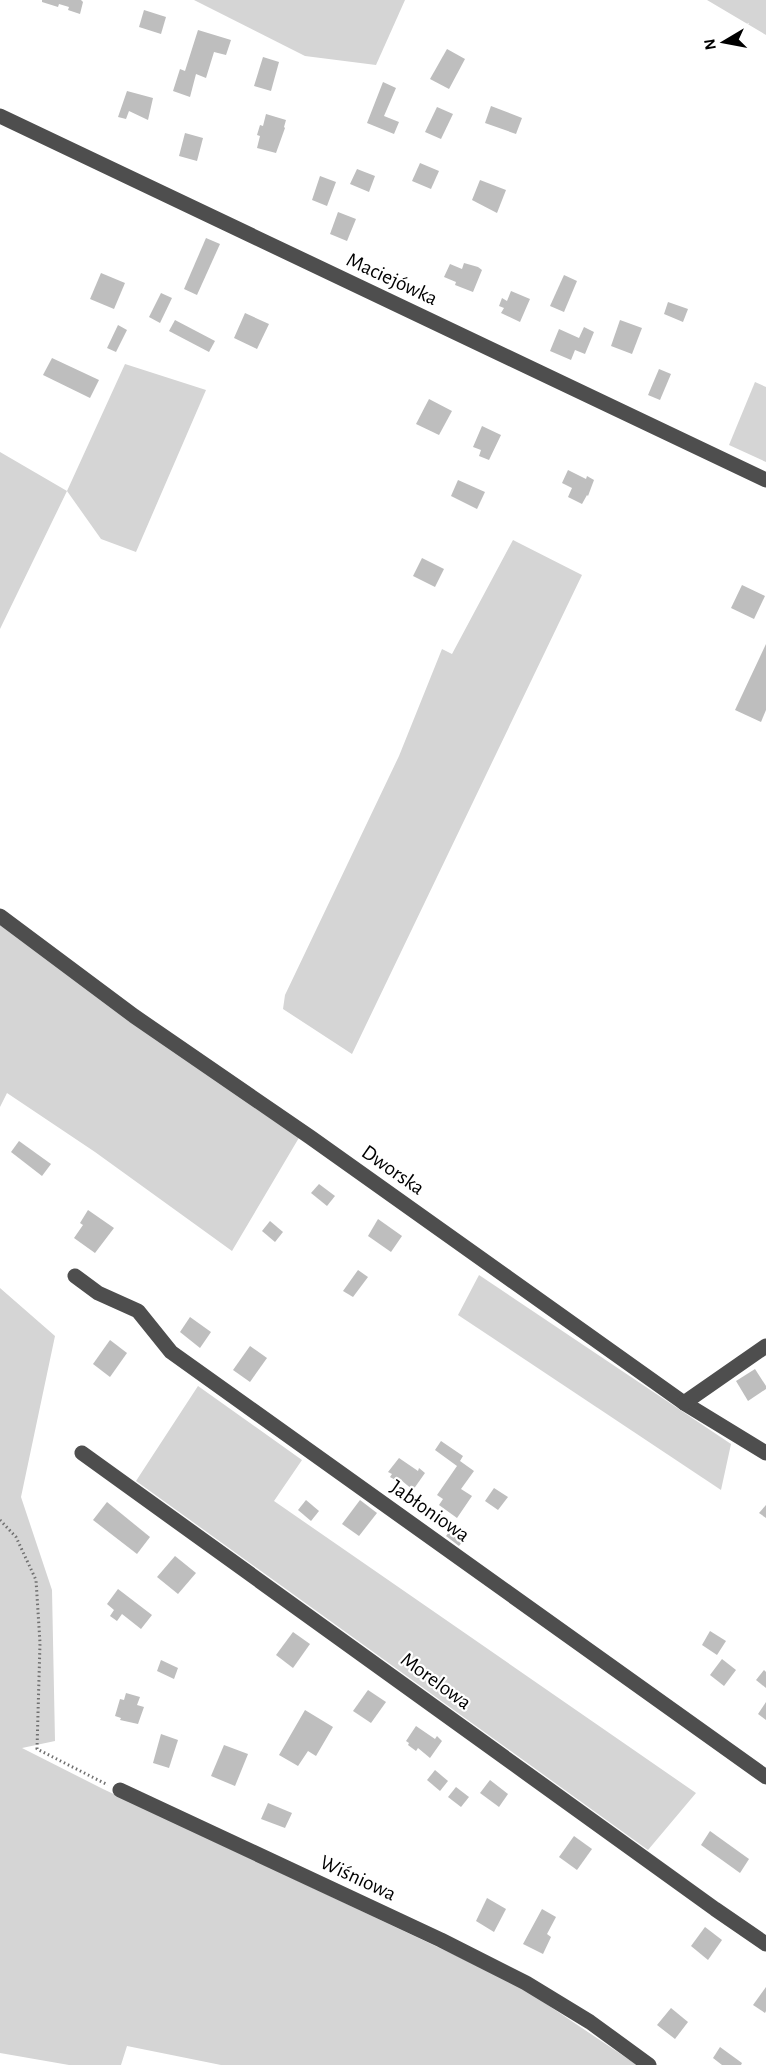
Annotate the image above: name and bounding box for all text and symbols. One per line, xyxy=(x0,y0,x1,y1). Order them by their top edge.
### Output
north arrow xyxy=(694,12,754,72)
text: N xyxy=(701,38,719,51)
street label: Maciejówka xyxy=(343,249,441,309)
street label: Dworska xyxy=(358,1141,428,1199)
street label: Jabłoniowa xyxy=(386,1476,474,1546)
street label: Morelowa xyxy=(397,1649,475,1714)
street label: Wiśniowa xyxy=(317,1851,399,1905)

